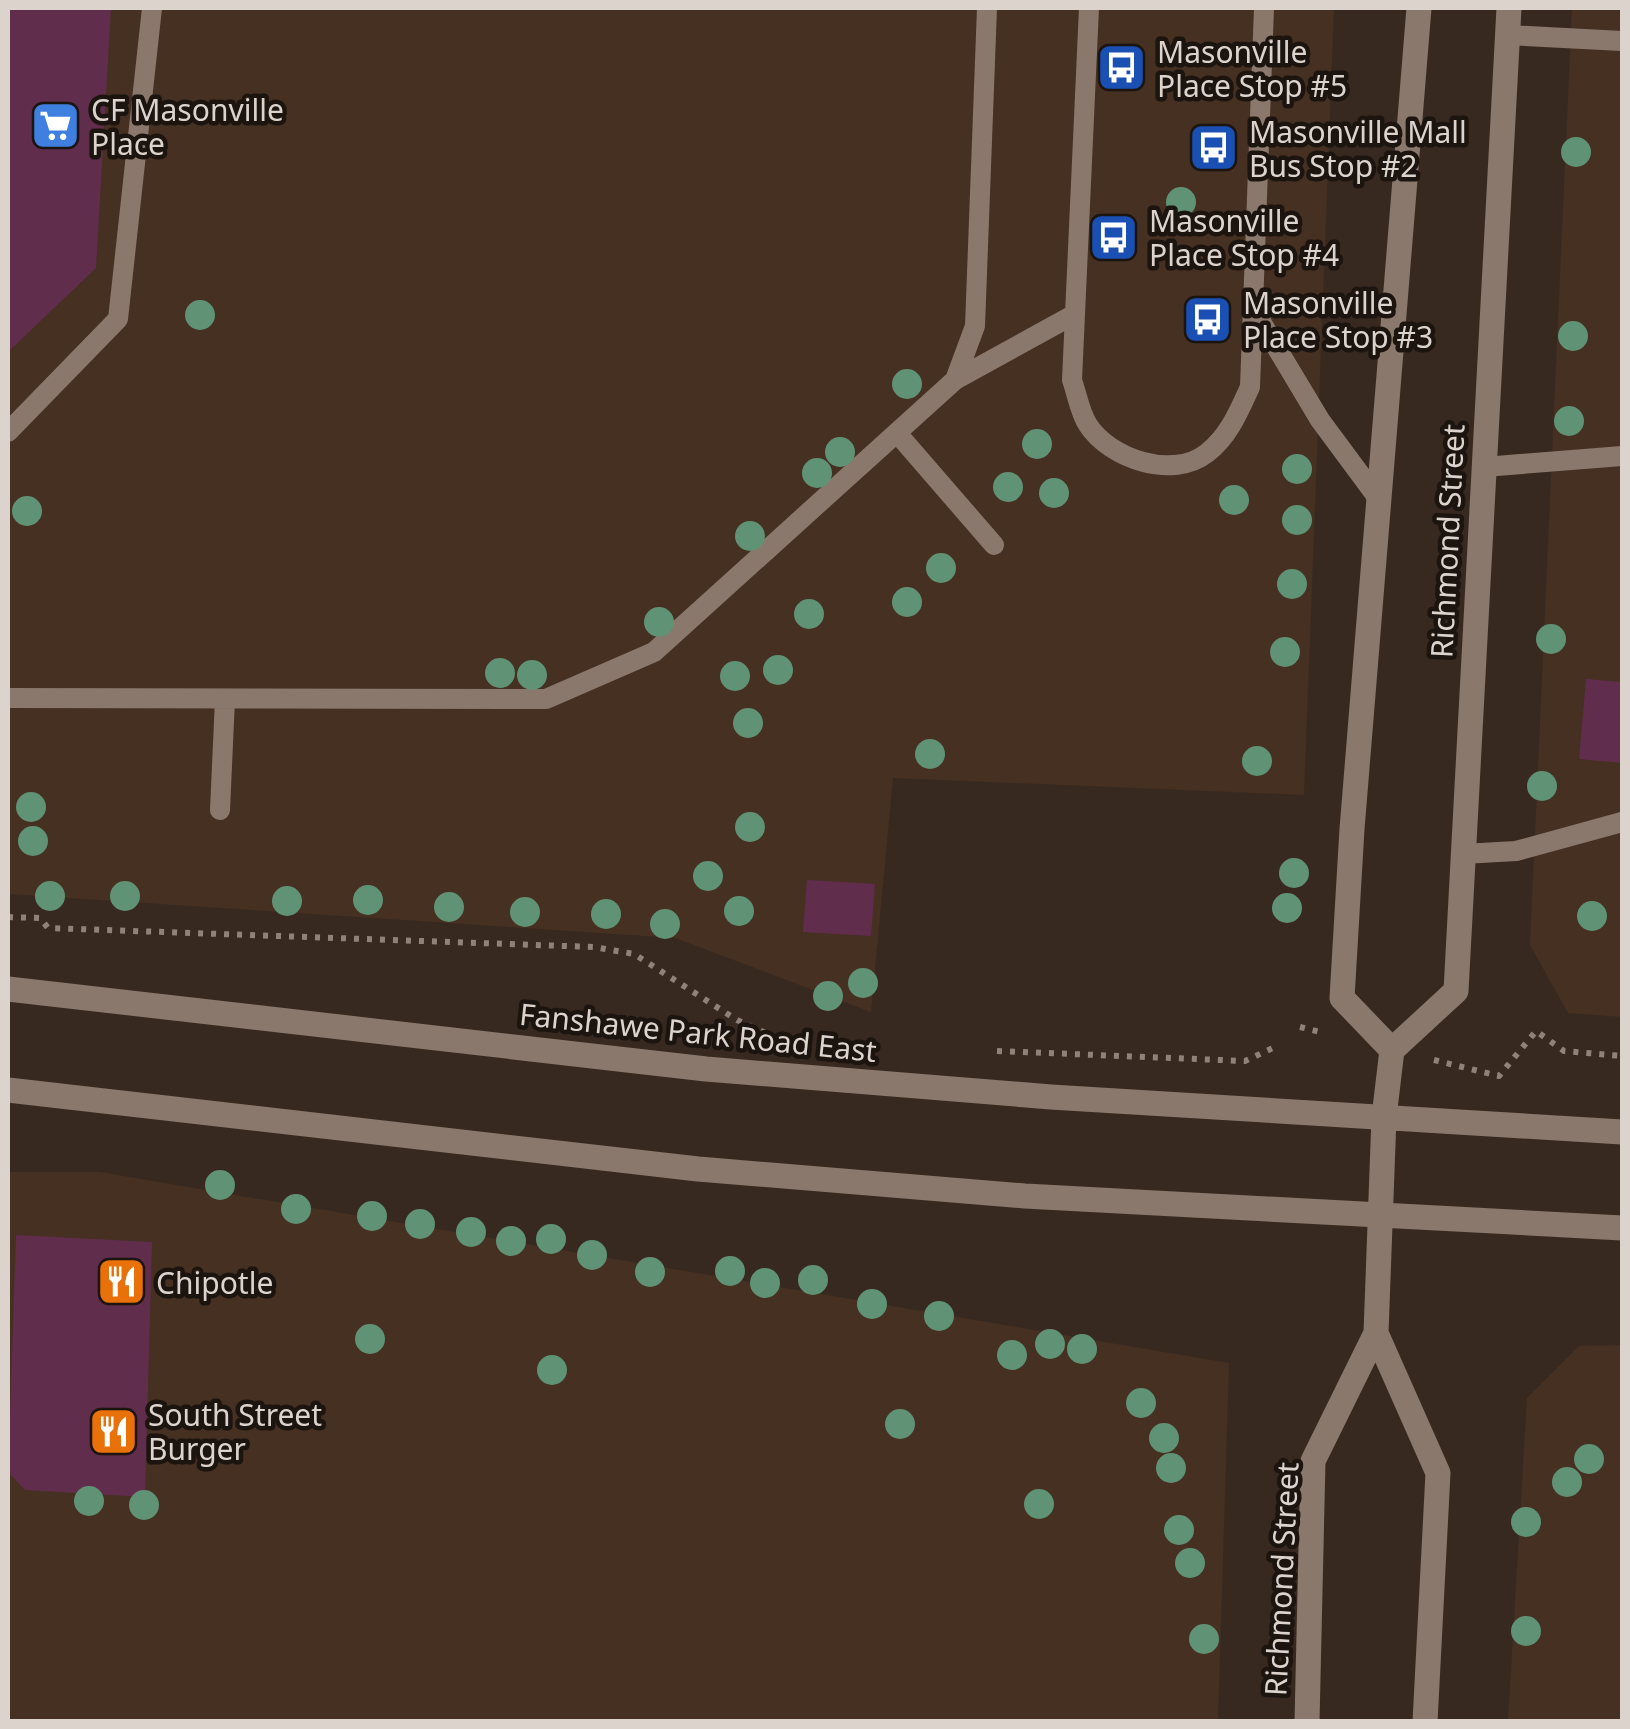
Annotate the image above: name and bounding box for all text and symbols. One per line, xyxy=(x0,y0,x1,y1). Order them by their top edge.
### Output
place label: Masonville Place Stop #5 xyxy=(1157,31,1347,106)
bus stop icon: Masonville Place Stop #5 xyxy=(1096,42,1148,94)
place label: CF Masonville Place xyxy=(91,89,284,164)
supermarket icon: CF Masonville Place xyxy=(30,100,82,152)
place label: Masonville Mall Bus Stop #2 xyxy=(1249,111,1467,186)
bus stop icon: Masonville Mall Bus Stop #2 xyxy=(1188,122,1240,174)
place label: Masonville Place Stop #4 xyxy=(1149,200,1339,275)
bus stop icon: Masonville Place Stop #4 xyxy=(1088,211,1140,263)
place label: Masonville Place Stop #3 xyxy=(1243,282,1433,357)
bus stop icon: Masonville Place Stop #3 xyxy=(1182,293,1234,345)
street label: Richmond Street xyxy=(1420,423,1474,659)
street label: Fanshawe Park Road East xyxy=(517,993,879,1071)
restaurant icon: Chipotle xyxy=(95,1256,147,1308)
place label: Chipotle xyxy=(156,1262,273,1303)
place label: South Street Burger xyxy=(148,1394,322,1469)
restaurant icon: South Street Burger xyxy=(87,1405,139,1457)
street label: Richmond Street xyxy=(1254,1461,1308,1697)

